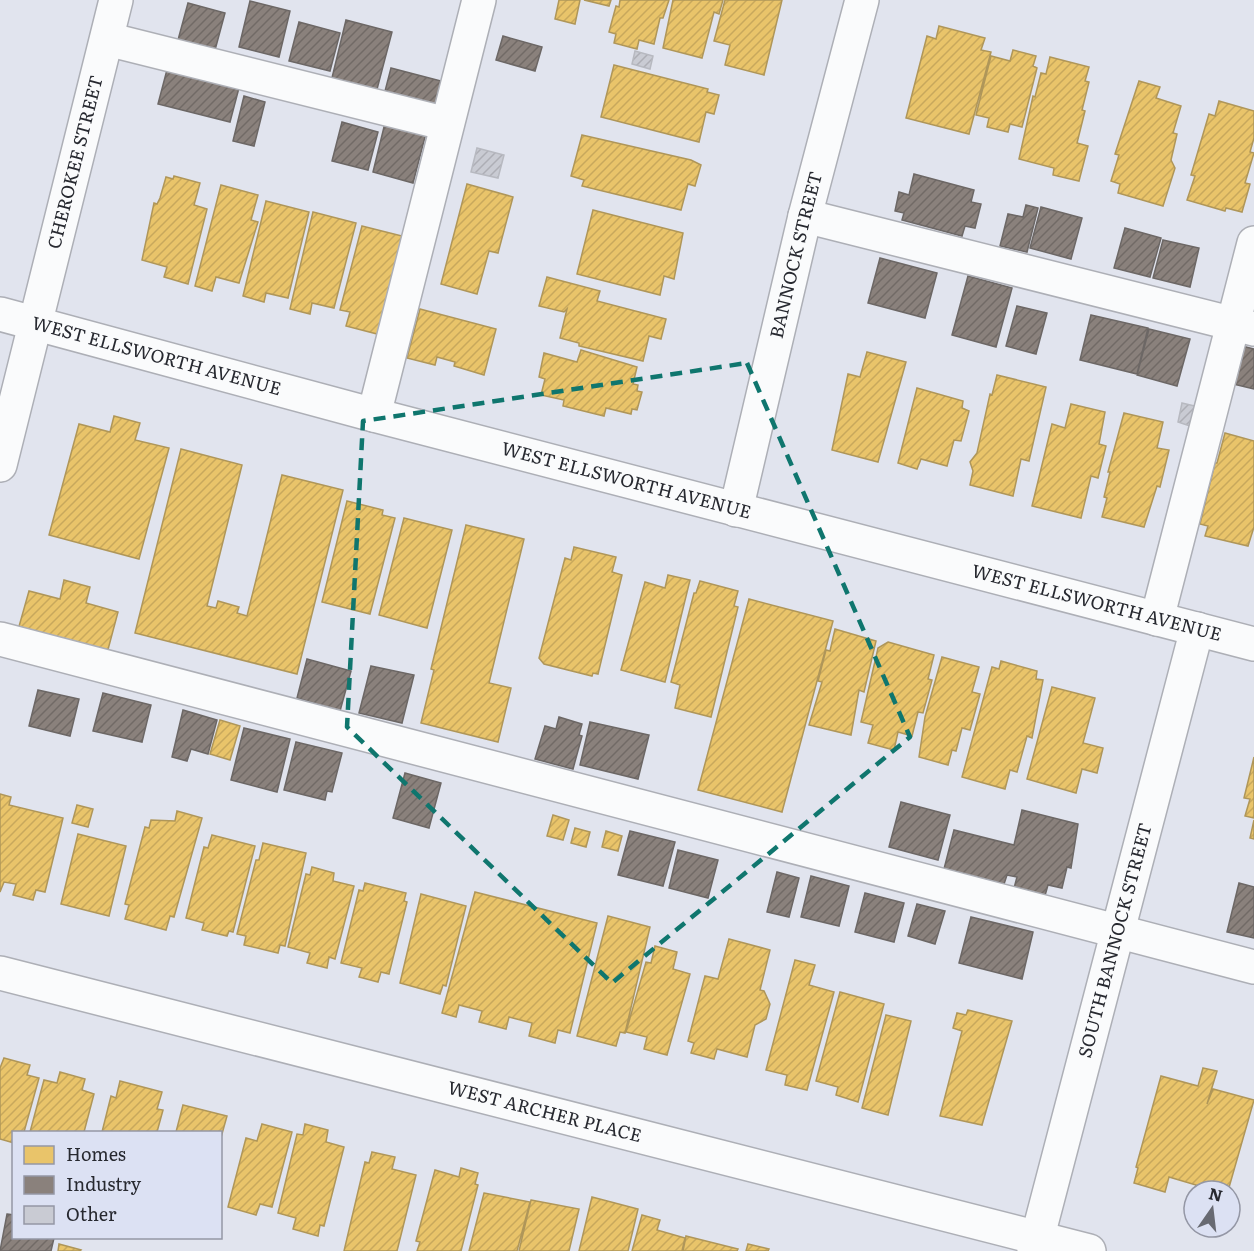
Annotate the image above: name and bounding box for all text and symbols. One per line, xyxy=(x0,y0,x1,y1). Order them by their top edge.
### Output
street label: CHEROKEE STREET xyxy=(39,72,109,251)
street label: BANNOCK STREET xyxy=(762,168,828,341)
street label: WEST ELLSWORTH AVENUE xyxy=(29,308,284,401)
street label: WEST ELLSWORTH AVENUE xyxy=(499,434,754,525)
street label: WEST ELLSWORTH AVENUE xyxy=(969,556,1225,647)
street label: SOUTH BANNOCK STREET xyxy=(1070,820,1158,1060)
street label: WEST ARCHER PLACE xyxy=(445,1073,645,1148)
legend xyxy=(12,1131,222,1239)
text: Homes xyxy=(66,1140,126,1167)
text: Industry xyxy=(66,1170,142,1197)
north arrow xyxy=(1182,1179,1242,1239)
text: N xyxy=(1206,1180,1225,1207)
text: Other xyxy=(66,1200,117,1227)

